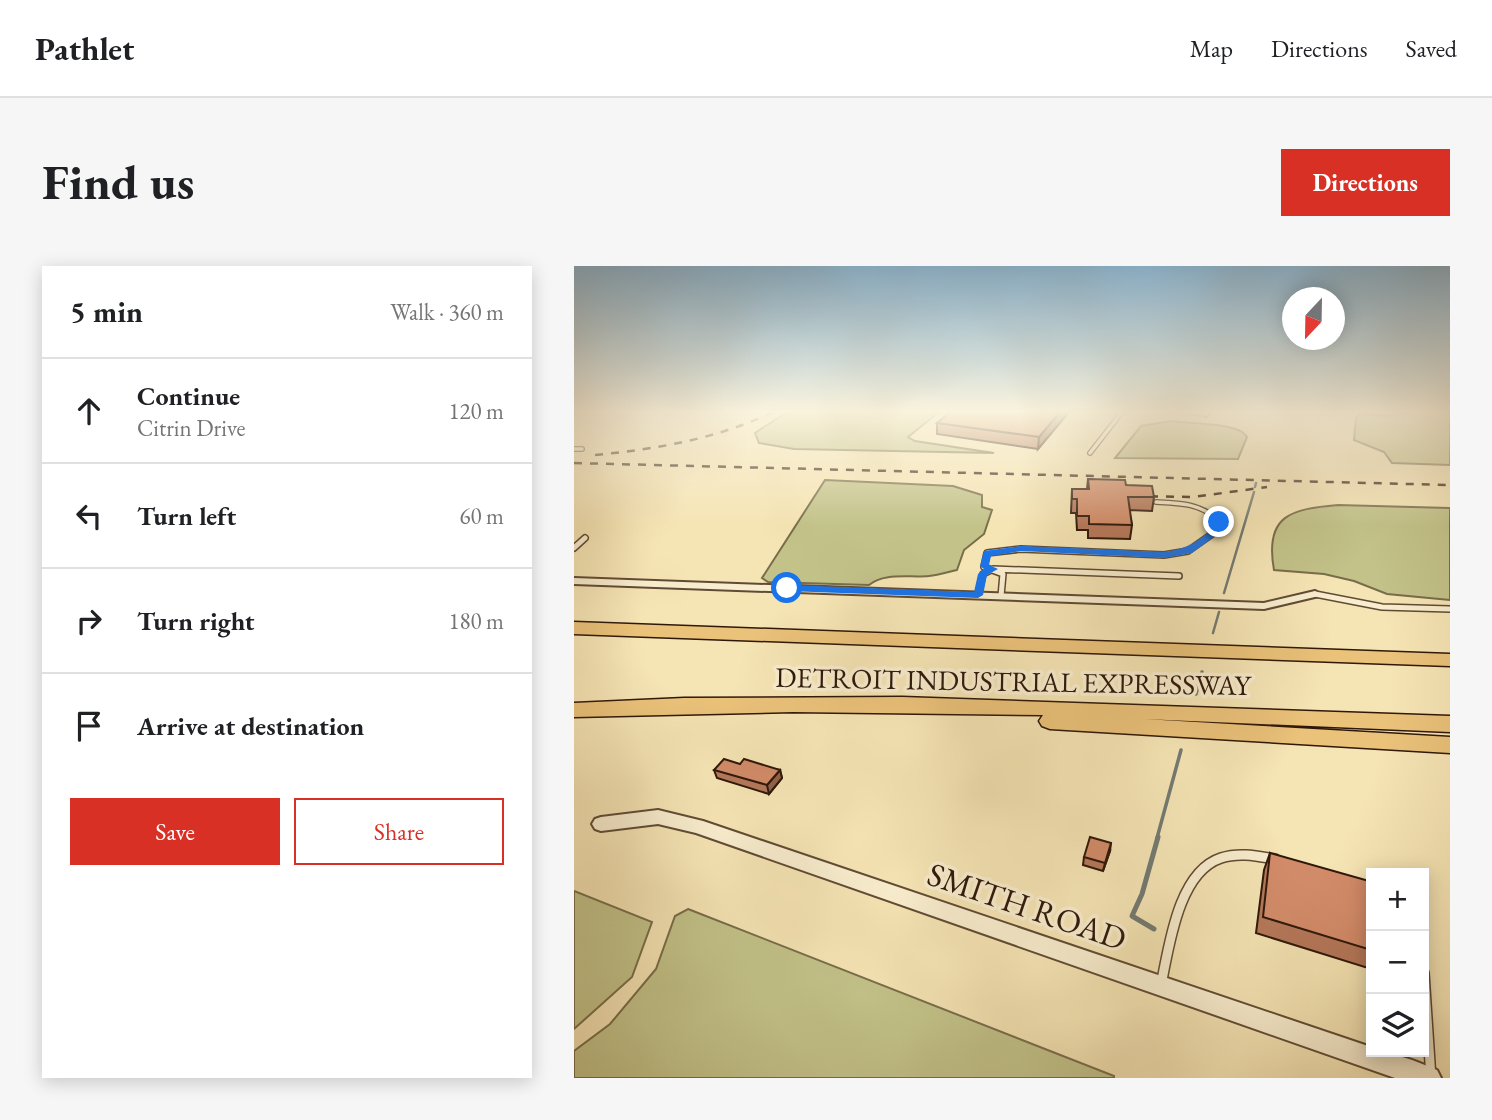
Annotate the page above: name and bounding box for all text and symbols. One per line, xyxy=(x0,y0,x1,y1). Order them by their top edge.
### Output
text: Pathlet xyxy=(35,27,134,70)
text: Map xyxy=(1190,33,1233,64)
text: Directions xyxy=(1271,33,1368,64)
text: Saved xyxy=(1406,33,1457,64)
button: Directions xyxy=(1281,149,1450,216)
text: Find us xyxy=(42,150,194,214)
north arrow xyxy=(1282,287,1345,350)
text: 5 min xyxy=(70,292,143,331)
text: Walk · 360 m xyxy=(390,297,504,327)
text: Continue xyxy=(137,379,240,413)
icon: ahead xyxy=(70,392,108,430)
text: 120 m xyxy=(448,396,504,426)
text: Citrin Drive xyxy=(137,413,245,443)
icon: left xyxy=(70,497,108,535)
text: Turn left xyxy=(137,499,236,533)
text: 60 m xyxy=(459,501,504,531)
route end xyxy=(1203,506,1234,537)
route start xyxy=(771,572,802,603)
icon: right xyxy=(70,602,108,640)
text: Turn right xyxy=(137,604,255,638)
text: 180 m xyxy=(448,606,504,636)
street label: DETROIT INDUSTRIAL EXPRESSWAY xyxy=(775,659,1253,703)
icon: arrive xyxy=(70,707,108,745)
text: Arrive at destination xyxy=(137,709,364,743)
button: Save xyxy=(70,798,280,865)
button: Share xyxy=(294,798,504,865)
street label: SMITH ROAD xyxy=(922,852,1132,960)
map controls xyxy=(1366,868,1429,1057)
button: + xyxy=(1366,868,1429,931)
button: − xyxy=(1366,931,1429,994)
button: layers xyxy=(1366,994,1429,1057)

